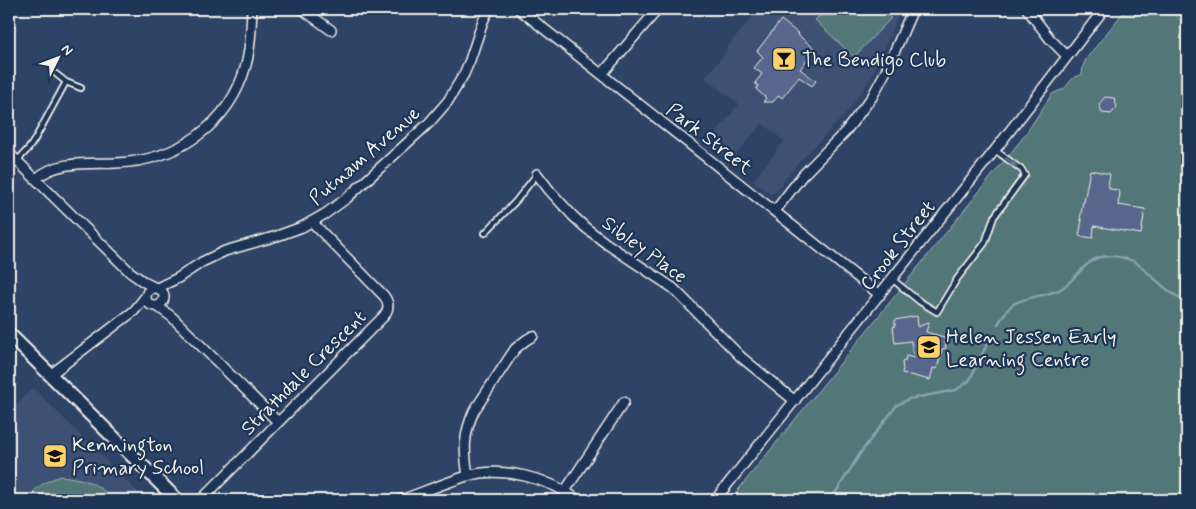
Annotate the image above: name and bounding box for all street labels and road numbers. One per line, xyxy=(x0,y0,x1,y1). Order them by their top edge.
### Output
street label: Park Street xyxy=(660,97,758,181)
street label: Putnam Avenue xyxy=(304,100,426,212)
street label: Crook Street xyxy=(854,195,942,297)
street label: Sibley Place xyxy=(596,210,692,290)
street label: Strathdale Crescent xyxy=(235,304,373,442)

